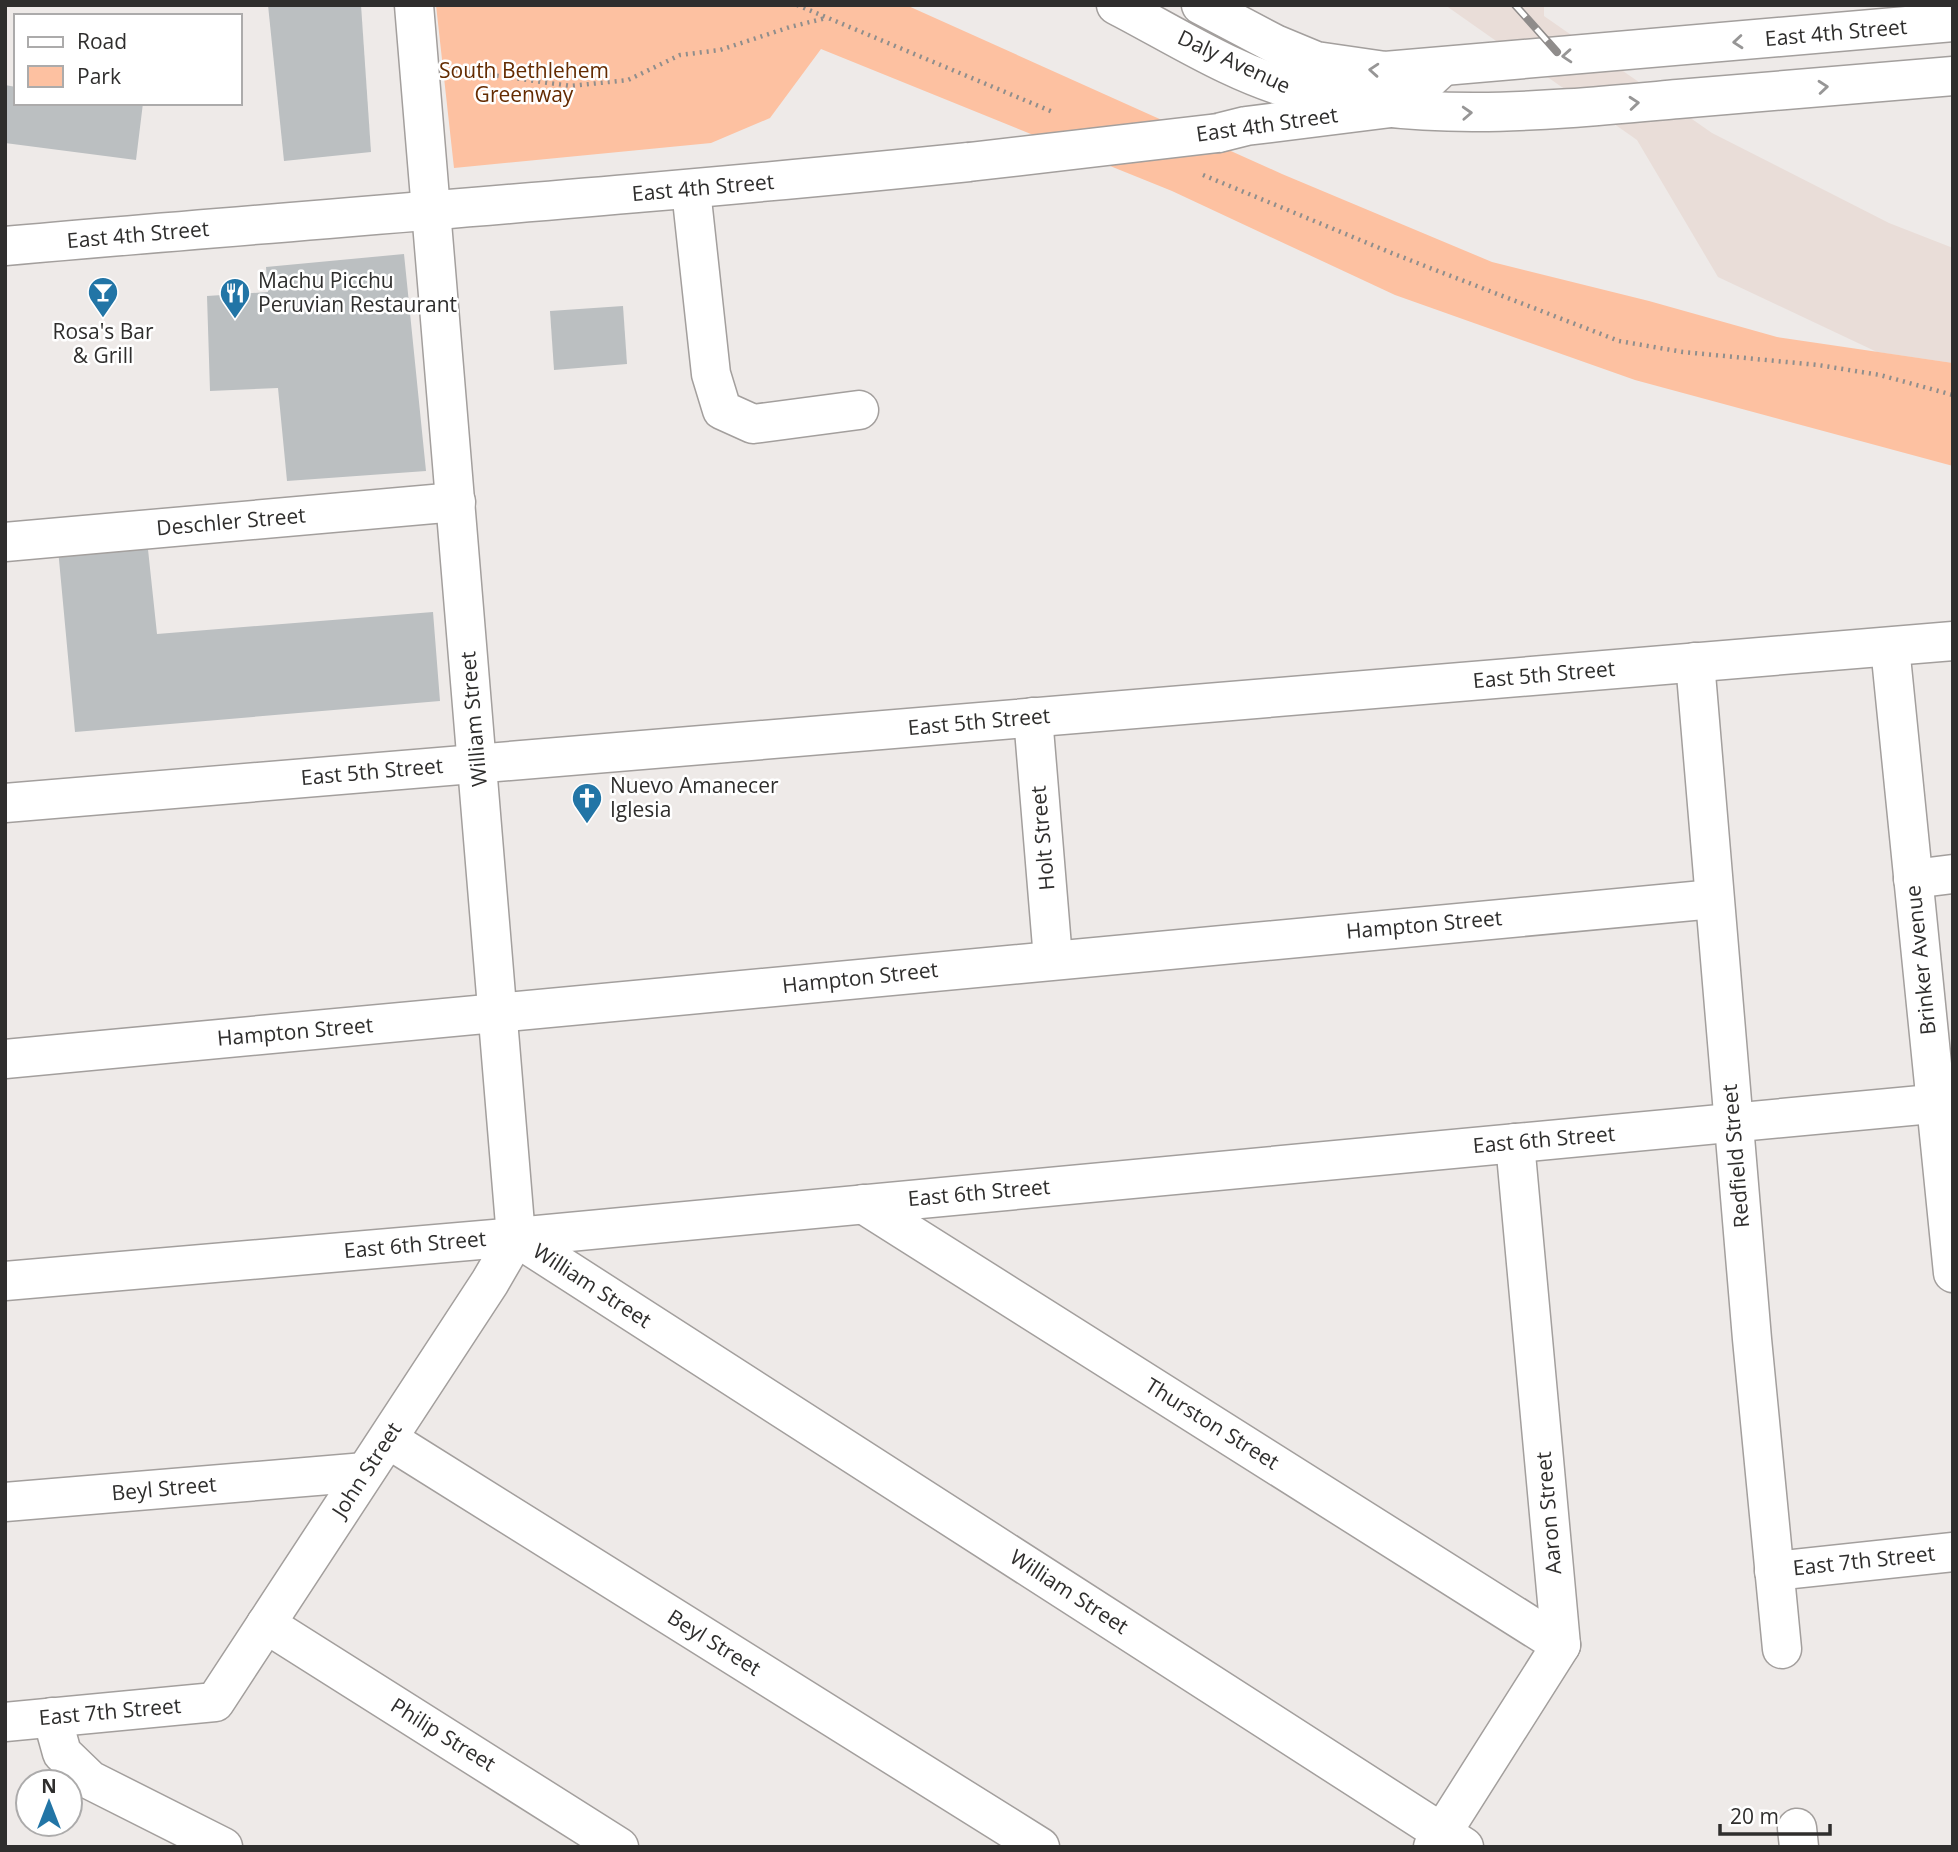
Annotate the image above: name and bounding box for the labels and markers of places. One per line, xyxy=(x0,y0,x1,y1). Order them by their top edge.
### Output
place label: Machu Picchu Peruvian Restaurant xyxy=(258,266,457,318)
bar icon: Rosa's Bar & Grill xyxy=(86,275,120,319)
restaurant icon: Machu Picchu Peruvian Restaurant xyxy=(218,276,252,320)
place label: Rosa's Bar & Grill xyxy=(52,317,154,369)
place label: Nuevo Amanecer Iglesia xyxy=(610,771,779,823)
church icon: Nuevo Amanecer Iglesia xyxy=(570,781,604,825)

